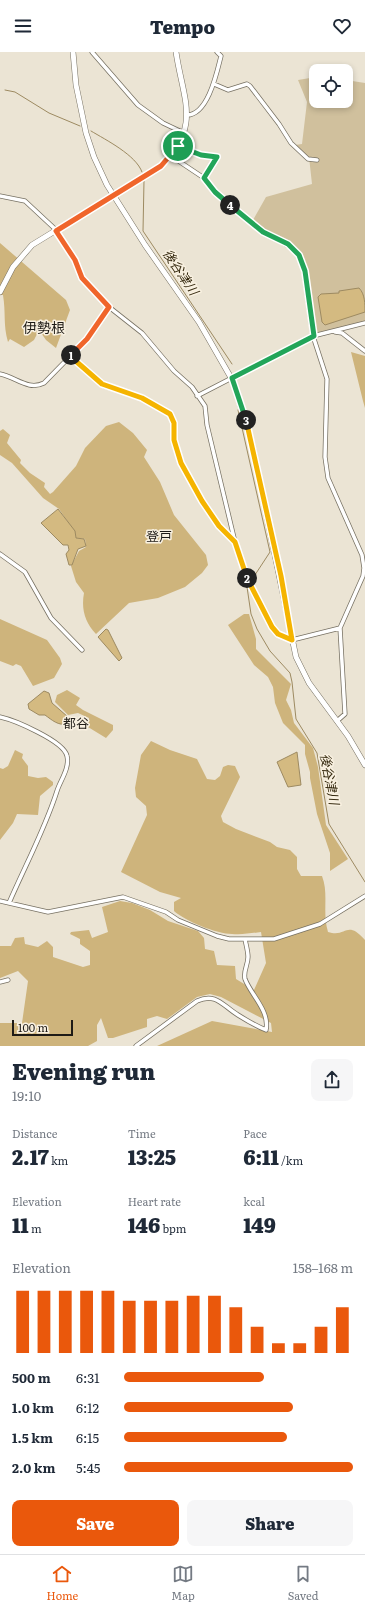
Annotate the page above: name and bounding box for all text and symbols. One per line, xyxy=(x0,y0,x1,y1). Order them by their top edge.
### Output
text: Tempo xyxy=(150,13,215,40)
icon: menu xyxy=(12,15,34,37)
icon: heart xyxy=(331,15,353,37)
map controls xyxy=(309,64,353,108)
button: locate xyxy=(309,64,353,108)
pin xyxy=(161,129,195,163)
icon: arrive xyxy=(167,135,189,157)
pin: 4 xyxy=(220,195,240,215)
text: 4 xyxy=(227,197,233,213)
water label: 後谷津川 xyxy=(159,245,205,300)
district label: 伊勢根 xyxy=(23,317,65,337)
pin: 1 xyxy=(61,345,81,365)
text: 1 xyxy=(69,347,73,363)
pin: 3 xyxy=(236,410,256,430)
text: 3 xyxy=(243,412,249,428)
district label: 登戸 xyxy=(146,526,172,545)
pin: 2 xyxy=(237,568,257,588)
text: 2 xyxy=(244,570,250,586)
district label: 都谷 xyxy=(63,713,89,732)
water label: 後谷津川 xyxy=(316,752,345,808)
scale bar xyxy=(12,1018,73,1037)
text: 100 m xyxy=(18,1019,48,1035)
text: Evening run xyxy=(12,1054,155,1087)
button: share xyxy=(311,1059,353,1101)
text: 19:10 xyxy=(12,1086,41,1105)
text: Distance xyxy=(12,1125,57,1141)
text: Time xyxy=(128,1125,156,1141)
text: Pace xyxy=(243,1125,267,1141)
text: 2.17 xyxy=(12,1141,49,1171)
text: 13:25 xyxy=(128,1141,176,1171)
text: 6:11 xyxy=(243,1141,279,1171)
text: km xyxy=(49,1152,68,1168)
text: /km xyxy=(279,1152,303,1168)
text: Elevation xyxy=(12,1193,62,1209)
text: Heart rate xyxy=(128,1193,181,1209)
text: kcal xyxy=(243,1193,265,1209)
text: 11 xyxy=(12,1209,29,1239)
text: 146 xyxy=(128,1209,160,1239)
text: 149 xyxy=(243,1209,276,1239)
text: m xyxy=(29,1220,42,1236)
text: bpm xyxy=(160,1220,186,1236)
text: Elevation xyxy=(12,1258,71,1277)
text: 158–168 m xyxy=(293,1258,353,1277)
text: 500 m xyxy=(12,1368,51,1387)
text: 6:31 xyxy=(76,1368,100,1387)
text: 1.0 km xyxy=(12,1398,54,1417)
text: 6:12 xyxy=(76,1398,99,1417)
text: 1.5 km xyxy=(12,1428,53,1447)
text: 6:15 xyxy=(76,1428,99,1447)
text: 2.0 km xyxy=(12,1458,56,1477)
text: 5:45 xyxy=(76,1458,100,1477)
button: Save xyxy=(12,1500,179,1546)
button: Share xyxy=(187,1500,353,1546)
tab: Home xyxy=(47,1563,78,1603)
tab: Map xyxy=(171,1563,195,1603)
tab: Saved xyxy=(288,1563,318,1603)

